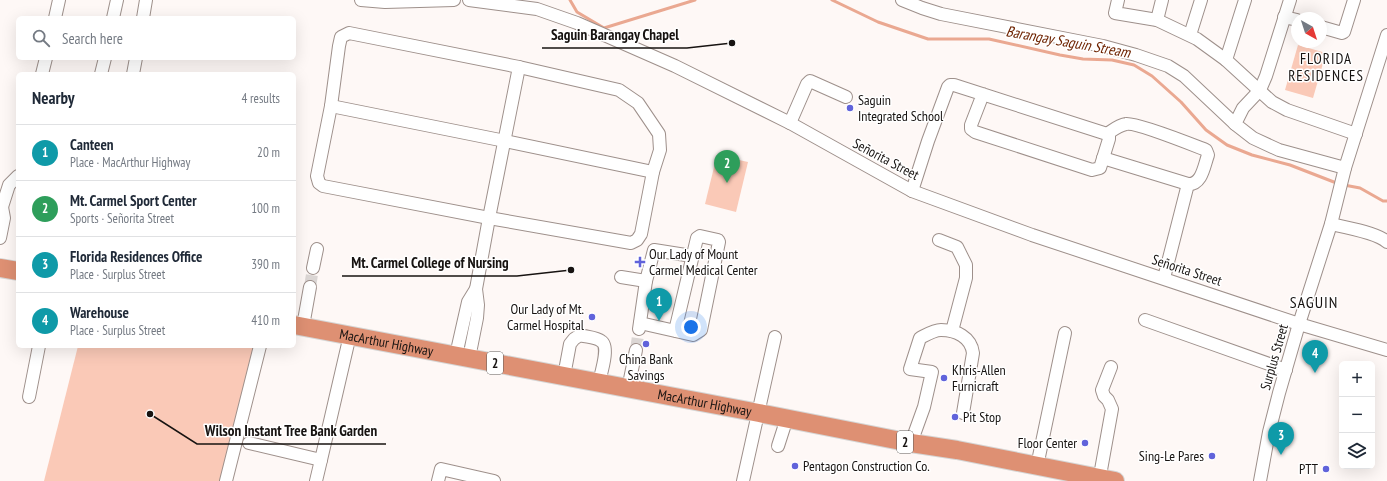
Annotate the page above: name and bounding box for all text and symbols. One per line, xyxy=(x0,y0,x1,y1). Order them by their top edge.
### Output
north arrow xyxy=(1291,12,1327,48)
search box xyxy=(16,16,296,60)
callout: Saguin Barangay Chapel xyxy=(542,21,687,48)
water label: Barangay Saguin Stream xyxy=(1005,21,1133,62)
text: Saguin Barangay Chapel xyxy=(551,25,679,44)
icon: search xyxy=(30,27,52,49)
text: Search here xyxy=(62,29,123,48)
district label: FLORIDA RESIDENCES xyxy=(1288,49,1364,85)
text: Nearby xyxy=(32,87,75,109)
text: 4 results xyxy=(241,90,280,107)
place label: Saguin Integrated School xyxy=(858,91,944,125)
marker: Saguin Integrated School xyxy=(845,103,855,113)
street label: Señorita Street xyxy=(850,134,922,184)
text: Canteen xyxy=(70,135,114,154)
text: 1 xyxy=(42,144,48,161)
text: 20 m xyxy=(257,144,280,161)
pin: 2 xyxy=(714,150,740,183)
text: Place · MacArthur Highway xyxy=(70,154,190,171)
text: Mt. Carmel Sport Center xyxy=(70,191,197,210)
text: 2 xyxy=(42,200,48,217)
text: 100 m xyxy=(251,200,280,217)
text: Sports · Señorita Street xyxy=(70,210,174,227)
place label: Our Lady of Mount Carmel Medical Center xyxy=(649,245,758,279)
text: Florida Residences Office xyxy=(70,247,202,266)
callout: Mt. Carmel College of Nursing xyxy=(342,249,517,276)
street label: Señorita Street xyxy=(1150,250,1224,290)
text: Mt. Carmel College of Nursing xyxy=(351,253,509,272)
text: 3 xyxy=(42,256,48,273)
text: 390 m xyxy=(251,256,280,273)
marker: Our Lady of Mount Carmel Medical Center xyxy=(634,256,646,268)
text: Place · Surplus Street xyxy=(70,266,165,283)
pin: 1 xyxy=(646,288,672,321)
district label: SAGUIN xyxy=(1290,292,1338,312)
place label: Our Lady of Mt. Carmel Hospital xyxy=(507,300,585,334)
text: Warehouse xyxy=(70,303,129,322)
text: 4 xyxy=(42,312,48,329)
text: 410 m xyxy=(251,312,280,329)
marker: Our Lady of Mt. Carmel Hospital xyxy=(587,312,597,322)
your location xyxy=(681,317,701,337)
text: Place · Surplus Street xyxy=(70,322,165,339)
street label: Surplus Street xyxy=(1256,322,1292,392)
street label: MacArthur Highway xyxy=(338,325,436,360)
marker: China Bank Savings xyxy=(641,339,651,349)
pin: 4 xyxy=(1302,340,1328,373)
place label: China Bank Savings xyxy=(619,350,674,384)
road number: 2 xyxy=(487,352,503,374)
place label: Khris-Allen Furnicraft xyxy=(952,361,1006,395)
map controls xyxy=(1339,361,1375,469)
button: + xyxy=(1339,361,1375,397)
marker: Khris-Allen Furnicraft xyxy=(939,373,949,383)
street label: MacArthur Highway xyxy=(656,385,754,421)
button: − xyxy=(1339,397,1375,433)
place label: Pit Stop xyxy=(963,408,1001,426)
marker: Pit Stop xyxy=(950,412,960,422)
callout: Wilson Instant Tree Bank Garden xyxy=(197,417,386,444)
text: Wilson Instant Tree Bank Garden xyxy=(204,421,377,440)
pin: 3 xyxy=(1268,422,1294,455)
road number: 2 xyxy=(897,431,913,453)
button: layers xyxy=(1339,433,1375,469)
place label: Floor Center xyxy=(1018,434,1077,452)
marker: Floor Center xyxy=(1080,438,1090,448)
place label: Sing-Le Pares xyxy=(1139,447,1204,465)
marker: Sing-Le Pares xyxy=(1207,451,1217,461)
place label: Pentagon Construction Co. xyxy=(803,457,930,475)
place label: PTT xyxy=(1299,460,1319,478)
marker: Pentagon Construction Co. xyxy=(790,461,800,471)
marker: PTT xyxy=(1321,464,1331,474)

